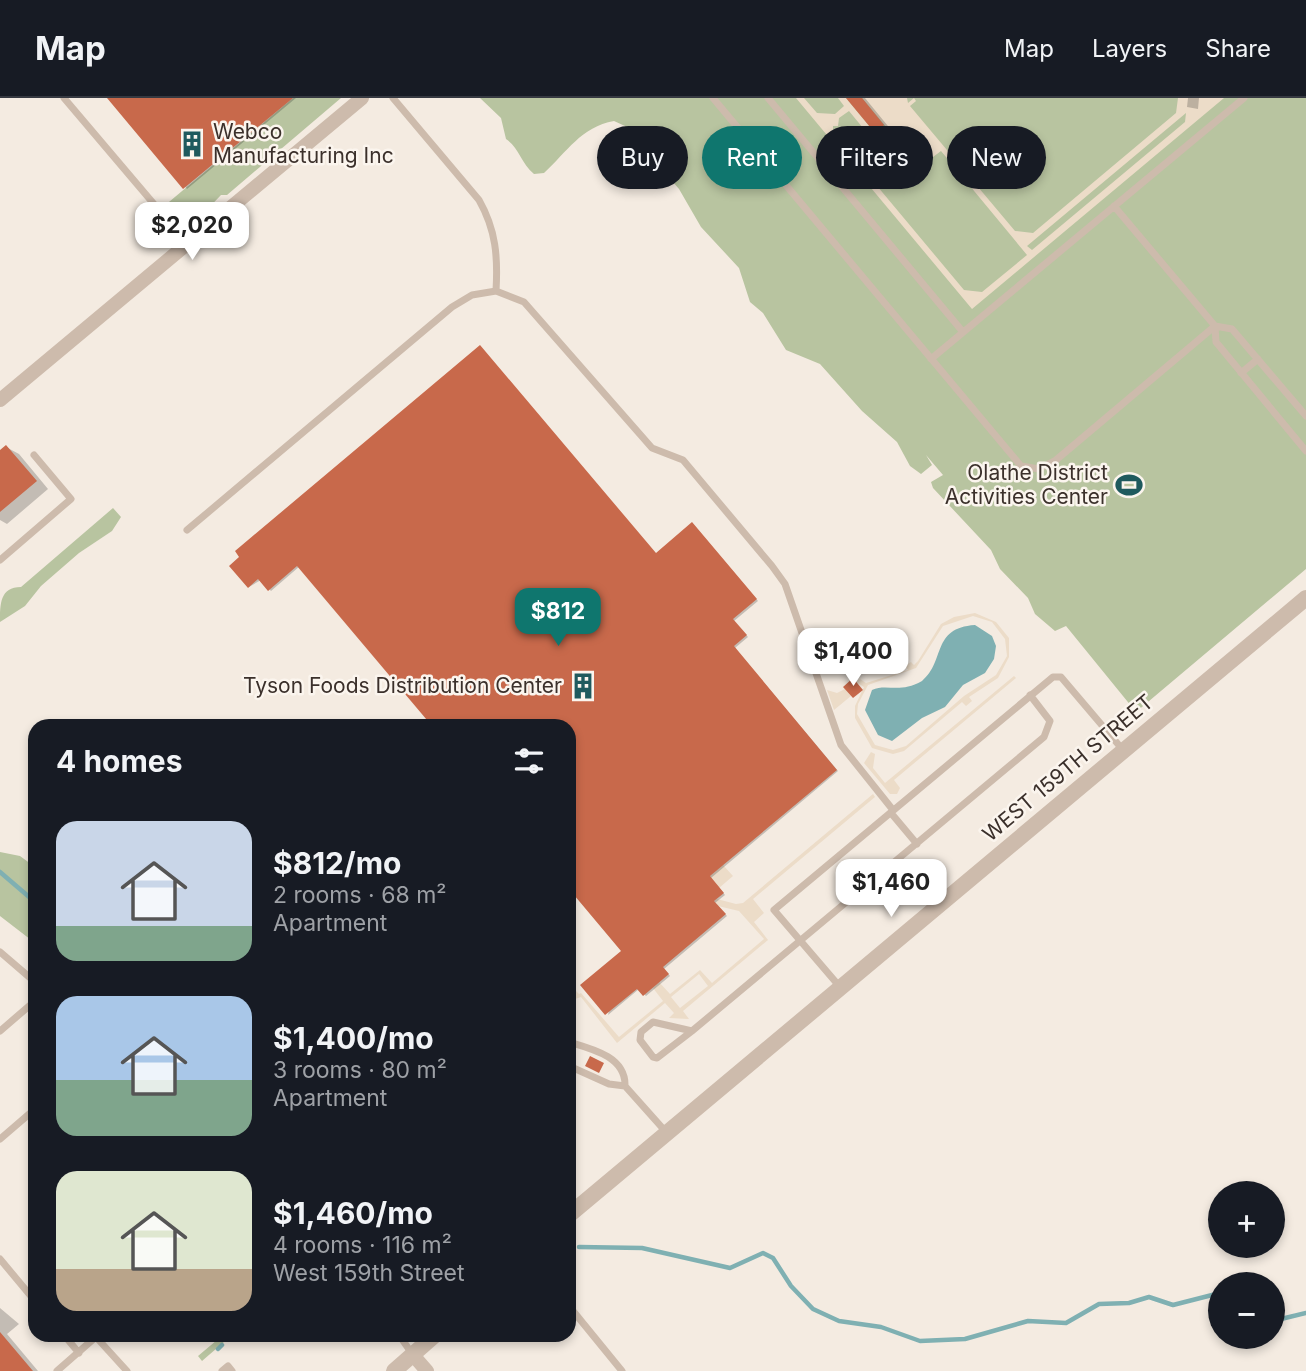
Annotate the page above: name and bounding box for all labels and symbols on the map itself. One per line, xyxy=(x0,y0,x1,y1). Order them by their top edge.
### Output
place label: Webco Manufacturing Inc xyxy=(213,119,394,168)
building icon: Webco Manufacturing Inc xyxy=(177,129,207,159)
pin: $2,020 xyxy=(135,202,249,262)
place label: Olathe District Activities Center xyxy=(945,460,1108,509)
sports icon: Olathe District Activities Center xyxy=(1114,470,1144,500)
pin: $812 xyxy=(517,588,599,648)
pin: $1,400 xyxy=(796,628,910,688)
building icon: Tyson Foods Distribution Center xyxy=(568,671,598,701)
place label: Tyson Foods Distribution Center xyxy=(243,673,562,698)
street label: WEST 159TH STREET xyxy=(977,689,1158,846)
pin: $1,460 xyxy=(834,860,948,919)

